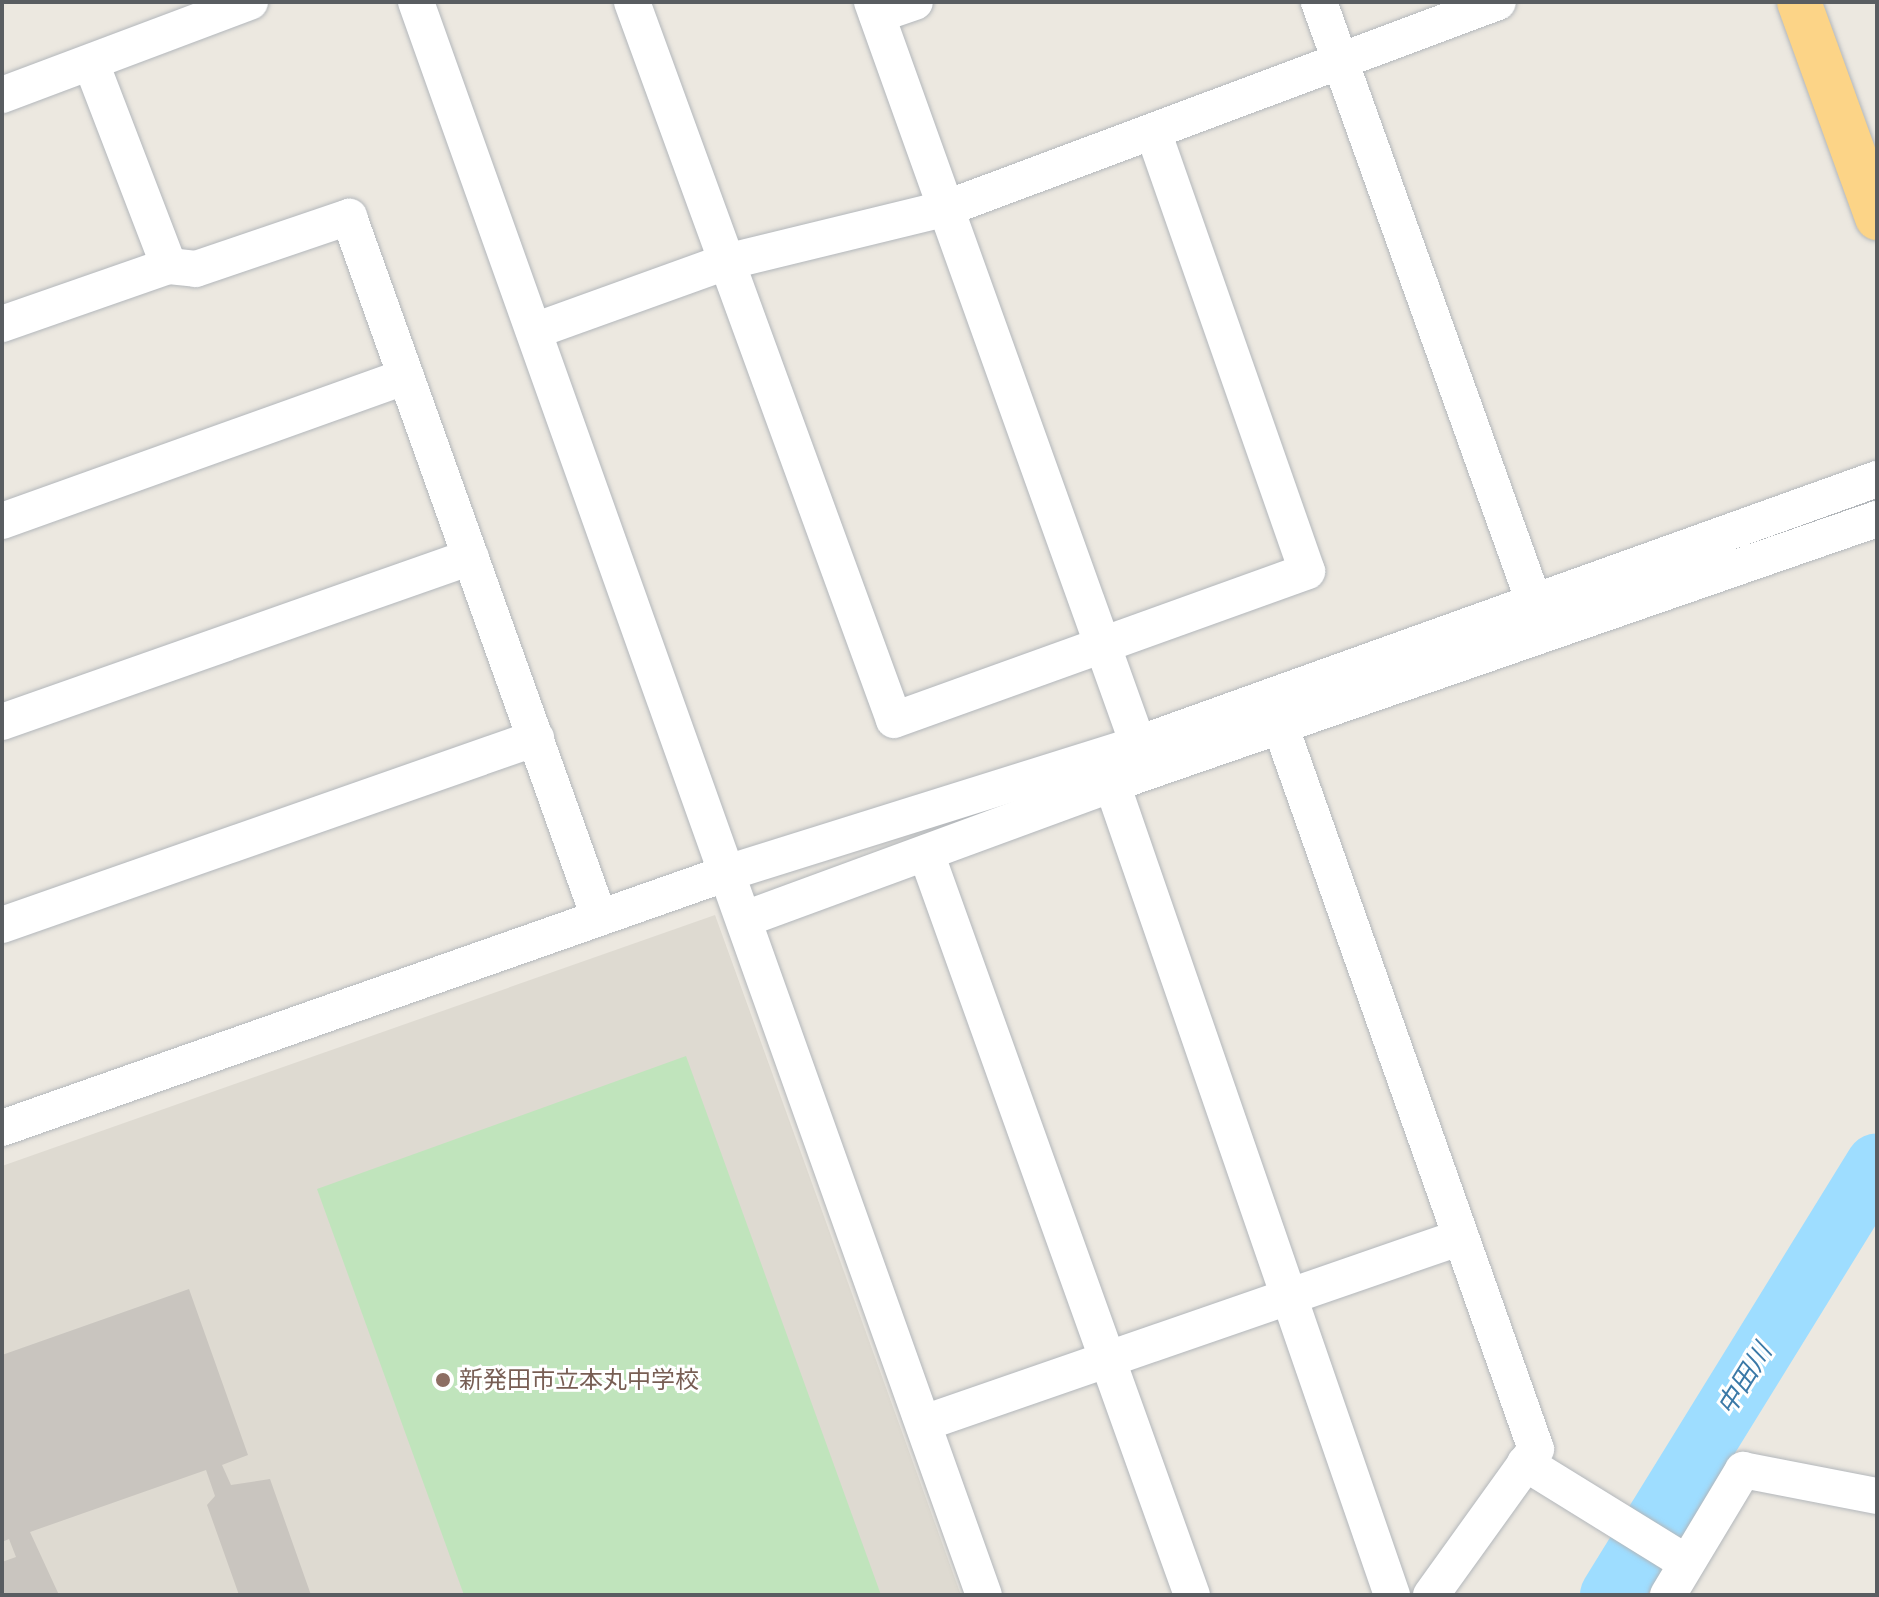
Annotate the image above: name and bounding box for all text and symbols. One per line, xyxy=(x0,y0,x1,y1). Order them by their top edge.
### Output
water label: 中田川 xyxy=(1710,1338,1778,1420)
place label: 新発田市立本丸中学校 xyxy=(459,1366,699,1394)
marker: 新発田市立本丸中学校 xyxy=(434,1371,452,1389)

